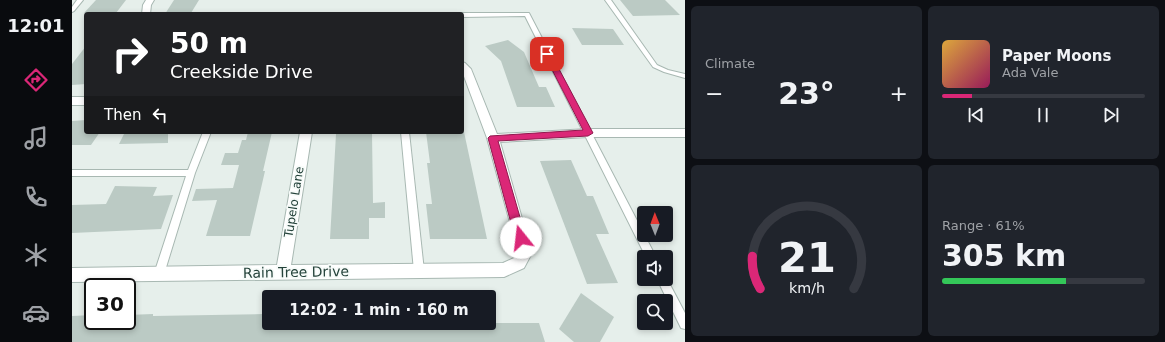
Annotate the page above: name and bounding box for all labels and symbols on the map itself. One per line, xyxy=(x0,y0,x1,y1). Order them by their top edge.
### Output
pin xyxy=(530,37,564,71)
street label: Tupelo Lane xyxy=(281,166,307,239)
north arrow xyxy=(637,206,673,242)
position arrow xyxy=(500,217,542,259)
street label: Rain Tree Drive xyxy=(243,263,349,281)
speed limit sign: 30 xyxy=(84,278,136,330)

